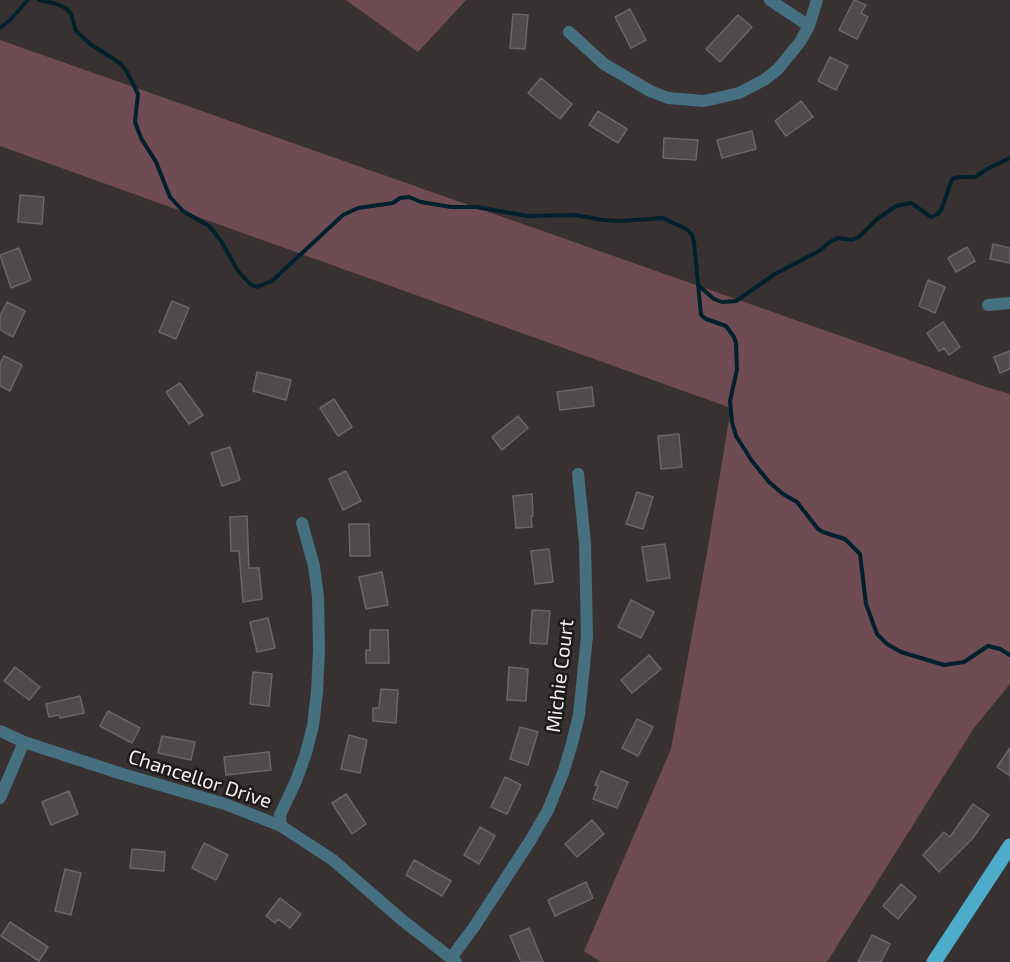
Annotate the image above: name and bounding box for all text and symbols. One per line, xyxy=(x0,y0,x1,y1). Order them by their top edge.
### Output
street label: Michie Court xyxy=(541,618,579,734)
street label: Chancellor Drive xyxy=(125,745,275,813)

